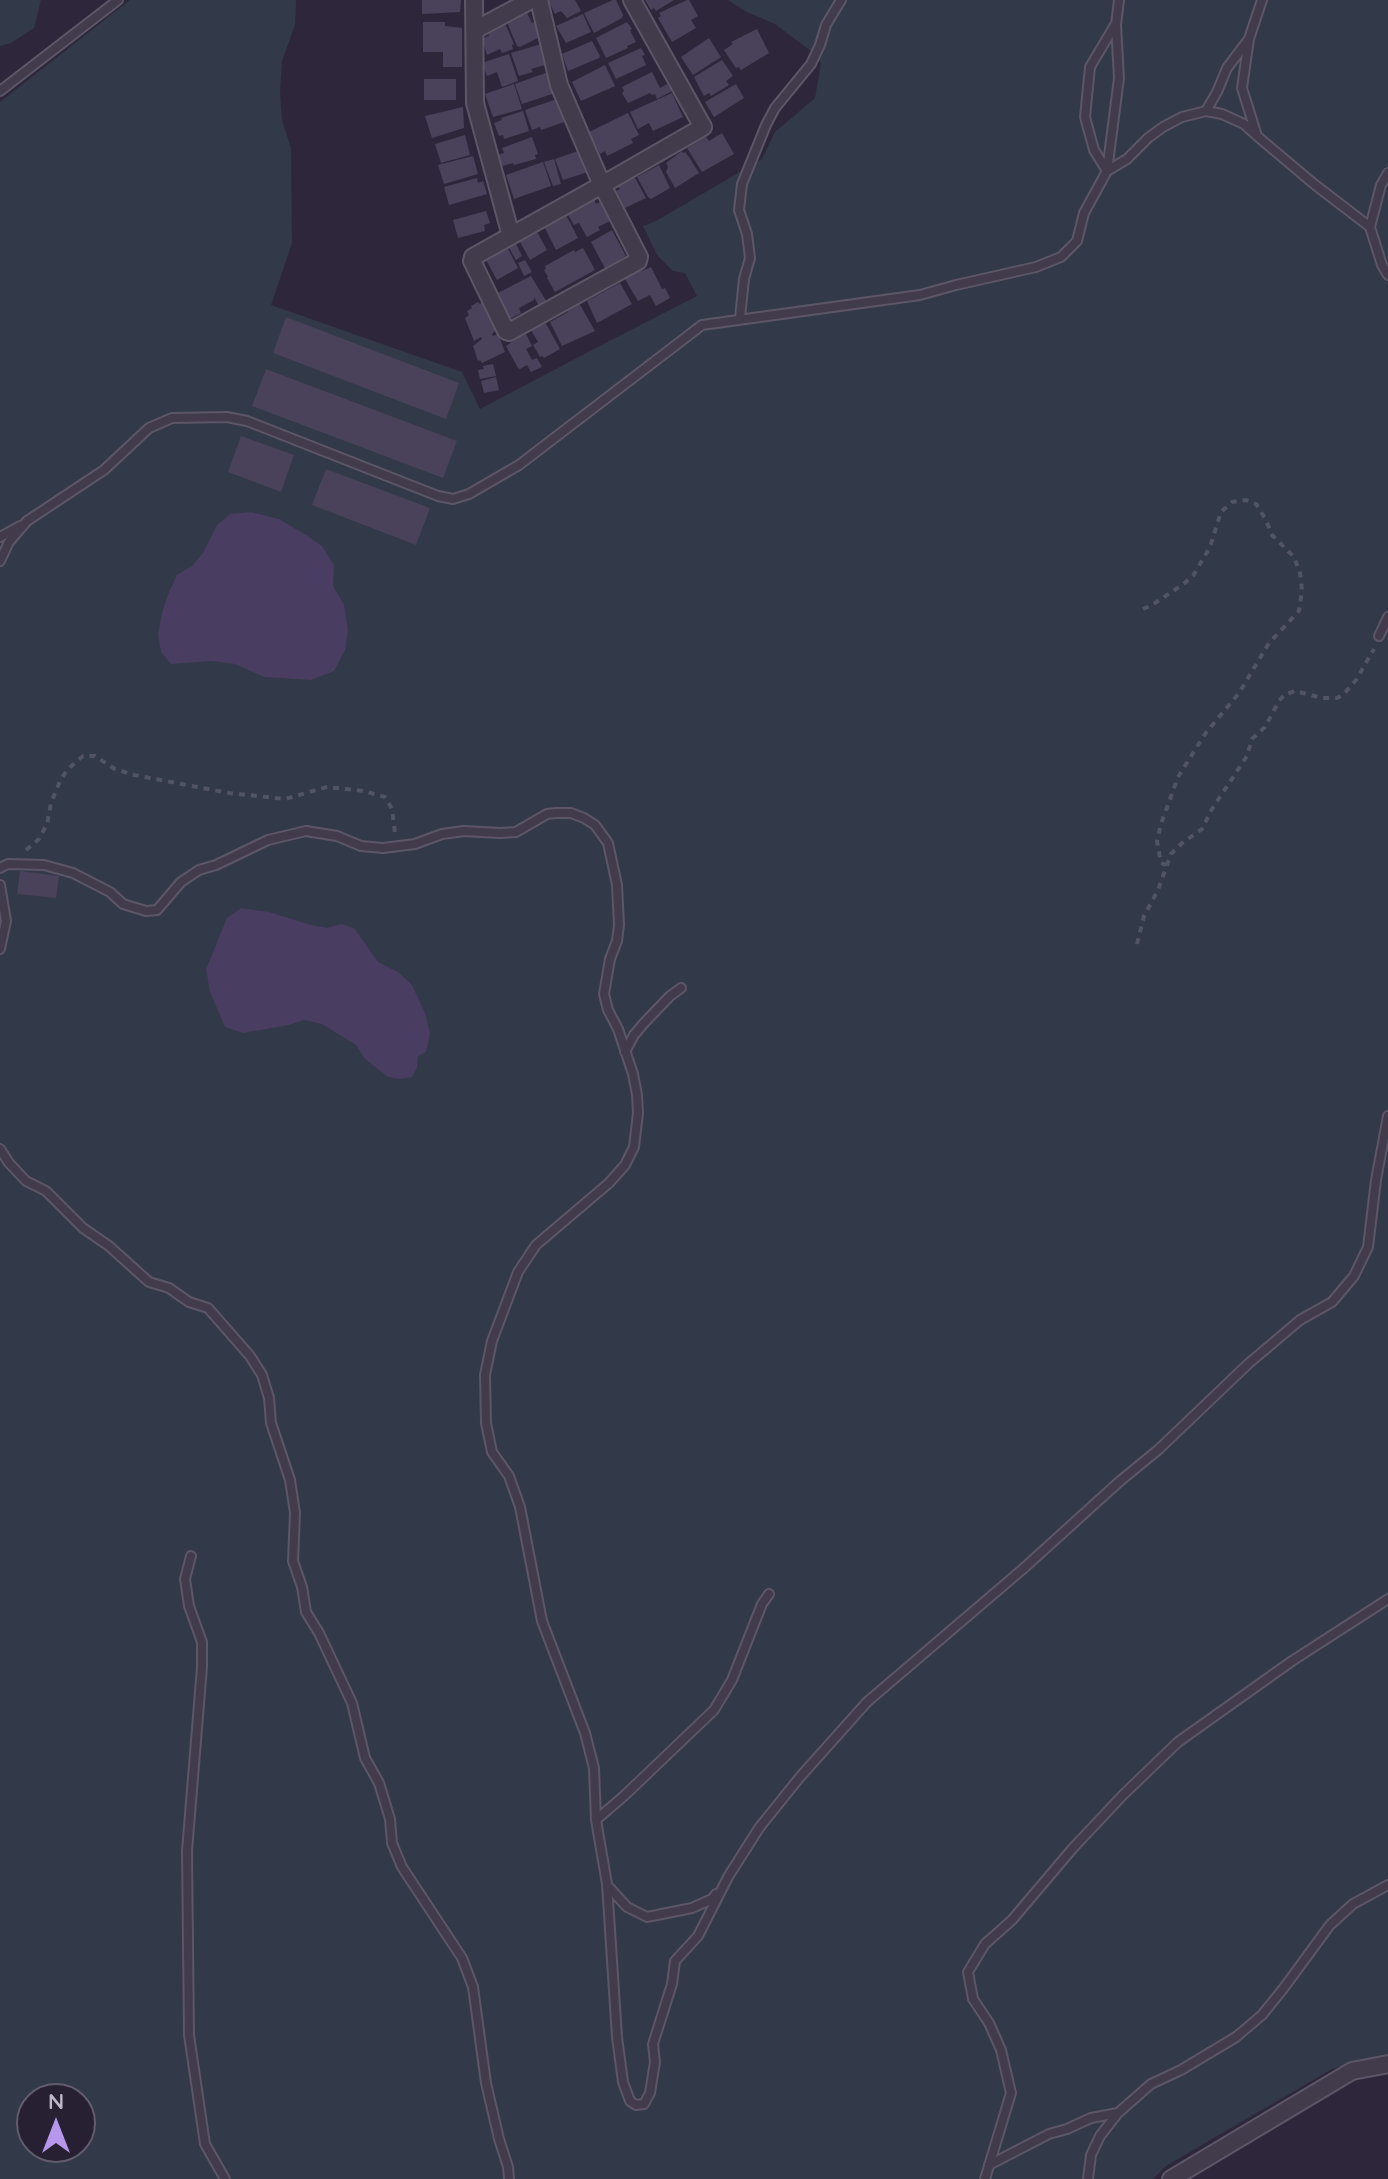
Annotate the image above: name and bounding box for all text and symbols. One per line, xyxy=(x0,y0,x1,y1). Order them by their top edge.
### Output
north arrow xyxy=(16,2083,96,2163)
text: N xyxy=(48,2087,64,2115)

